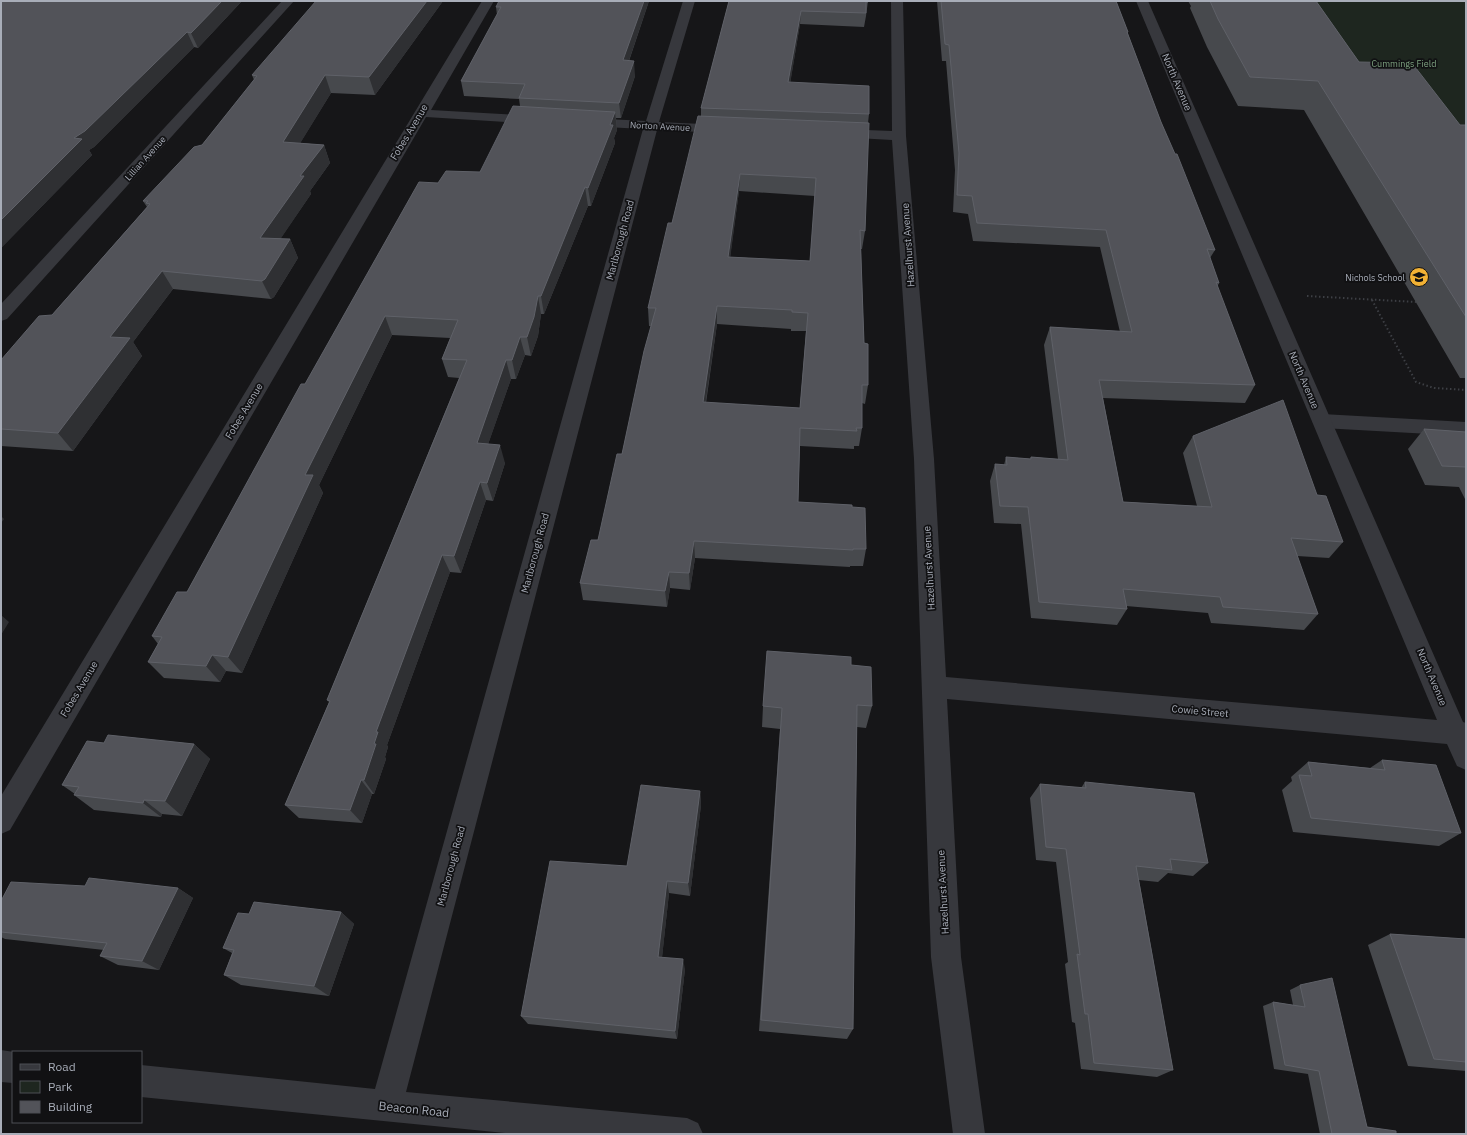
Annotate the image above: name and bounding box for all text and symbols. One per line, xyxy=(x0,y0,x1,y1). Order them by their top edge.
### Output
street label: North Avenue xyxy=(1159,51,1195,113)
park label: Cummings Field xyxy=(1372,58,1436,69)
street label: Fobes Avenue xyxy=(387,101,431,162)
street label: Norton Avenue xyxy=(630,119,690,133)
street label: Lillian Avenue xyxy=(122,133,168,182)
street label: Marlborough Road xyxy=(603,198,637,282)
street label: Hazelhurst Avenue xyxy=(899,202,917,287)
school or university icon: Nichols School xyxy=(1408,266,1430,288)
place label: Nichols School xyxy=(1345,272,1406,283)
street label: North Avenue xyxy=(1286,349,1322,411)
street label: Fobes Avenue xyxy=(222,380,266,441)
street label: Marlborough Road xyxy=(518,511,552,595)
street label: Hazelhurst Avenue xyxy=(920,525,938,610)
street label: North Avenue xyxy=(1414,646,1450,708)
street label: Fobes Avenue xyxy=(57,658,101,719)
street label: Cowie Street xyxy=(1171,702,1230,720)
street label: Marlborough Road xyxy=(434,824,468,908)
street label: Hazelhurst Avenue xyxy=(934,849,952,934)
legend xyxy=(12,1051,142,1123)
text: Road xyxy=(48,1059,76,1074)
text: Park xyxy=(48,1079,73,1094)
street label: Beacon Road xyxy=(378,1098,450,1120)
text: Building xyxy=(48,1099,93,1114)

